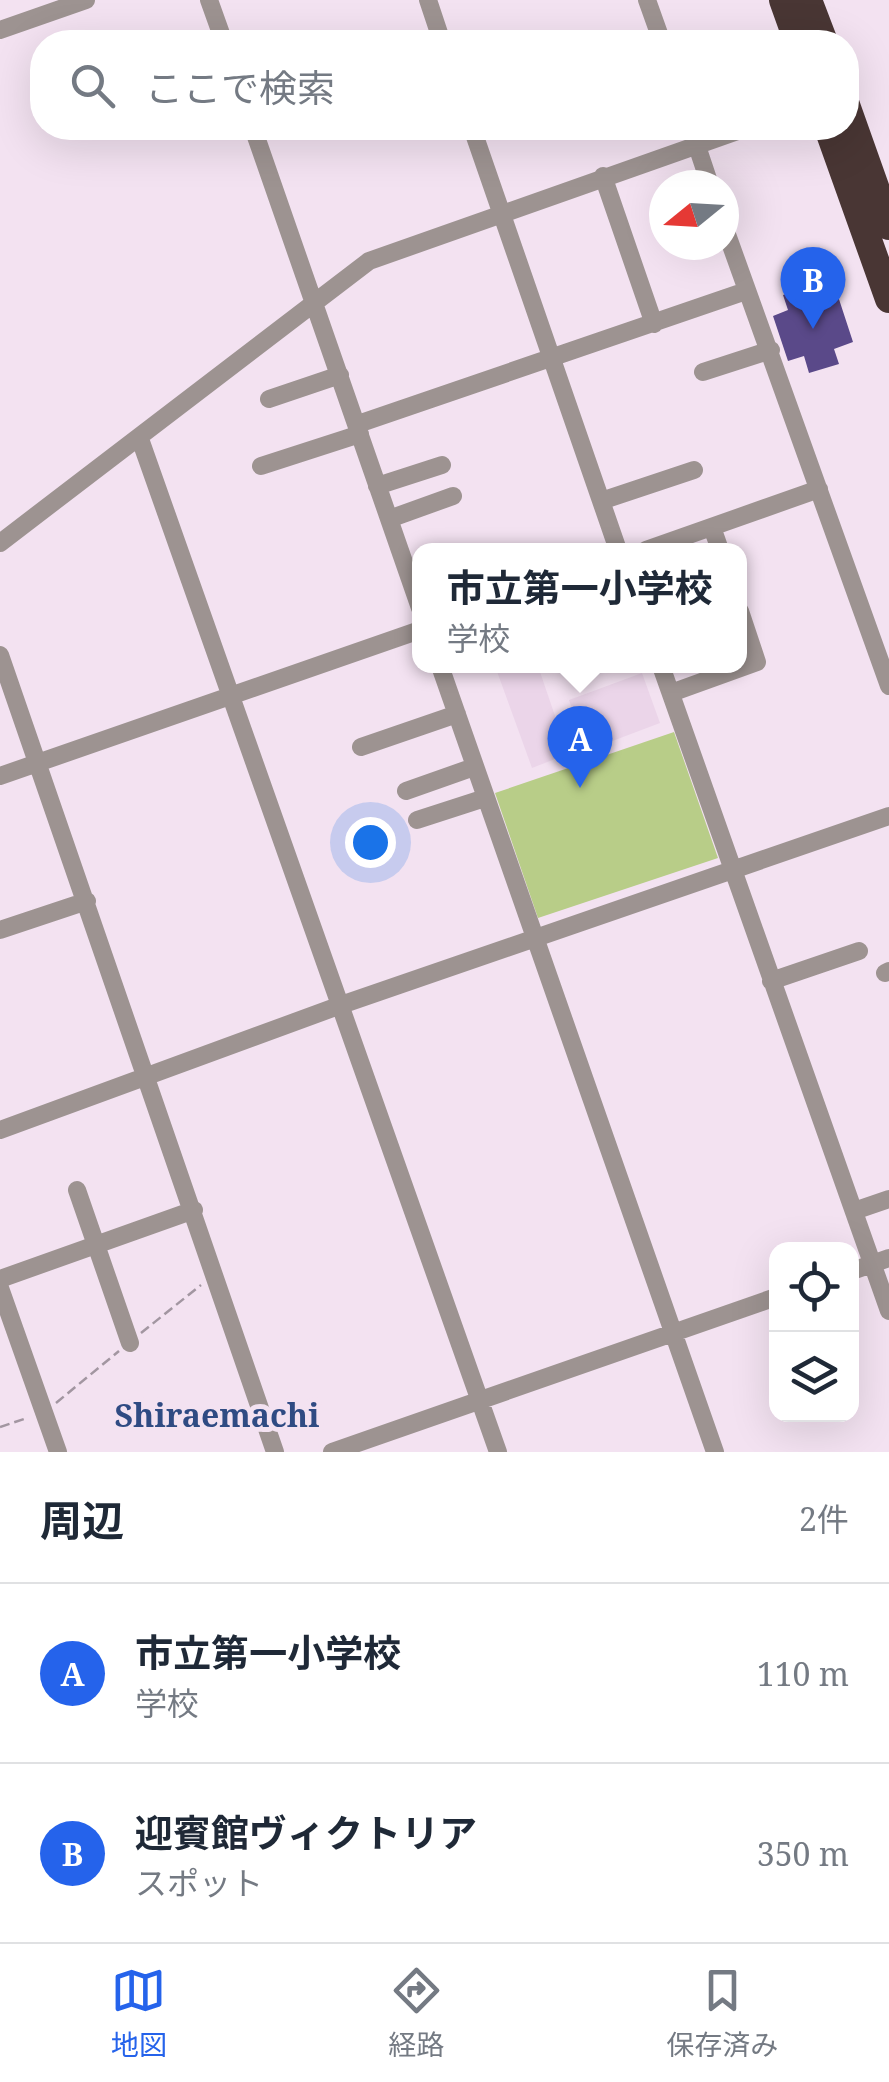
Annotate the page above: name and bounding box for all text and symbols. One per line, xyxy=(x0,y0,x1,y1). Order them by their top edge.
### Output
search box xyxy=(30,30,859,140)
icon: search xyxy=(65,58,120,113)
text: ここで検索 xyxy=(145,61,335,113)
north arrow xyxy=(649,170,739,260)
pin: B xyxy=(780,246,846,329)
popup xyxy=(412,543,747,673)
text: 市立第一小学校 xyxy=(446,561,713,613)
text: 学校 xyxy=(446,616,511,659)
pin: A xyxy=(548,706,612,788)
your location xyxy=(345,817,396,868)
map controls xyxy=(769,1242,859,1422)
button: locate xyxy=(769,1242,859,1332)
button: layers xyxy=(769,1332,859,1422)
district label: Shiraemachi xyxy=(115,1393,319,1436)
text: 周辺 xyxy=(40,1491,124,1548)
text: 2件 xyxy=(799,1497,849,1540)
text: 市立第一小学校 xyxy=(135,1626,401,1678)
text: A xyxy=(60,1652,85,1695)
text: 110 m xyxy=(757,1652,849,1695)
text: 学校 xyxy=(135,1681,199,1724)
text: 迎賓館ヴィクトリア xyxy=(135,1806,477,1858)
text: B xyxy=(62,1832,83,1875)
text: 350 m xyxy=(757,1832,849,1875)
text: スポット xyxy=(135,1861,263,1904)
tab: 地図 xyxy=(111,1963,167,2063)
tab: 経路 xyxy=(388,1963,444,2063)
tab: 保存済み xyxy=(666,1963,778,2063)

